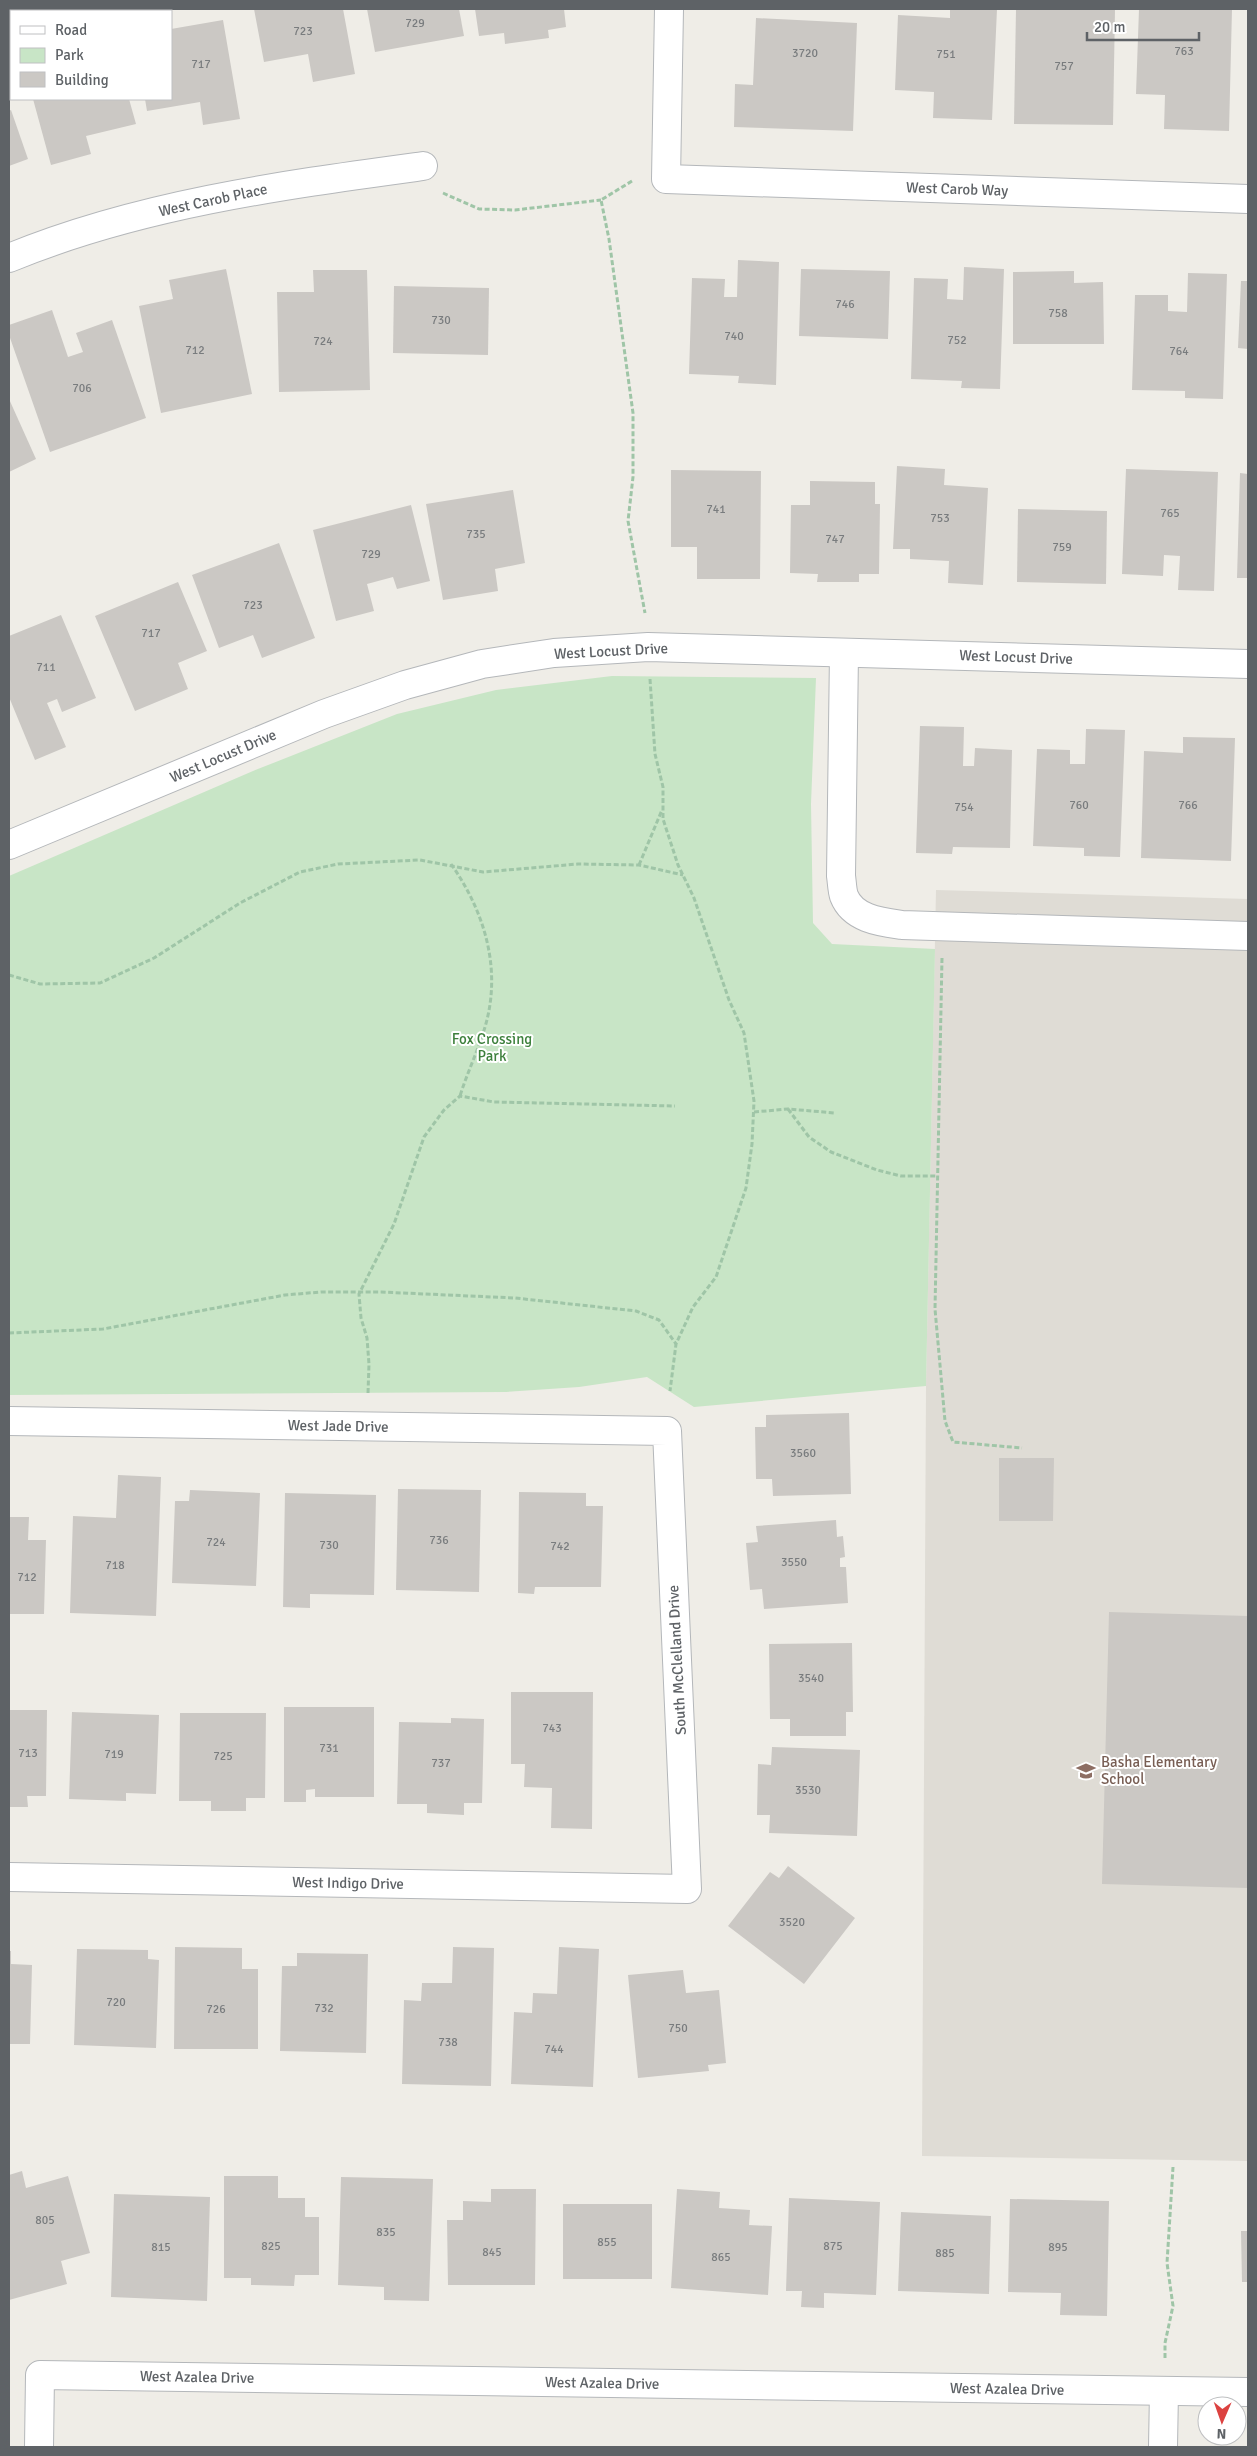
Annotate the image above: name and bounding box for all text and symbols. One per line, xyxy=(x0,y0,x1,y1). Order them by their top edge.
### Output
legend xyxy=(10,10,172,100)
scale bar xyxy=(1087,10,1200,42)
house number: 729 xyxy=(405,16,425,31)
text: 20 m xyxy=(1094,18,1125,36)
text: Road xyxy=(55,21,87,39)
house number: 723 xyxy=(293,24,313,39)
house number: 763 xyxy=(1174,44,1194,59)
text: Park xyxy=(55,46,84,64)
house number: 3720 xyxy=(792,46,818,61)
house number: 751 xyxy=(936,47,956,62)
house number: 717 xyxy=(191,57,211,72)
house number: 757 xyxy=(1054,59,1074,74)
text: Building xyxy=(55,71,109,89)
street label: West Carob Way xyxy=(906,178,1008,200)
street label: West Carob Place xyxy=(157,180,269,220)
house number: 746 xyxy=(835,297,855,312)
house number: 758 xyxy=(1048,306,1068,321)
house number: 730 xyxy=(431,313,451,328)
house number: 740 xyxy=(724,329,744,344)
house number: 752 xyxy=(947,333,967,348)
house number: 724 xyxy=(313,334,333,349)
house number: 712 xyxy=(185,343,205,358)
house number: 764 xyxy=(1169,344,1189,359)
house number: 706 xyxy=(72,381,92,396)
house number: 741 xyxy=(706,502,726,517)
house number: 765 xyxy=(1160,506,1180,521)
house number: 753 xyxy=(930,511,950,526)
house number: 735 xyxy=(466,527,486,542)
house number: 747 xyxy=(825,532,845,547)
house number: 759 xyxy=(1052,540,1072,555)
house number: 729 xyxy=(361,547,381,562)
house number: 723 xyxy=(243,598,263,613)
house number: 717 xyxy=(141,626,161,641)
street label: West Locust Drive xyxy=(554,639,668,663)
street label: West Locust Drive xyxy=(959,646,1073,668)
house number: 711 xyxy=(36,660,56,675)
street label: West Locust Drive xyxy=(167,725,279,787)
house number: 760 xyxy=(1069,798,1089,813)
house number: 766 xyxy=(1178,798,1198,813)
house number: 754 xyxy=(954,800,974,815)
park label: Fox Crossing Park xyxy=(452,1030,532,1065)
street label: West Jade Drive xyxy=(287,1416,389,1436)
house number: 3560 xyxy=(790,1446,816,1461)
house number: 736 xyxy=(429,1533,449,1548)
house number: 724 xyxy=(206,1535,226,1550)
house number: 730 xyxy=(319,1538,339,1553)
house number: 742 xyxy=(550,1539,570,1554)
house number: 3550 xyxy=(781,1555,807,1570)
house number: 718 xyxy=(105,1558,125,1573)
house number: 712 xyxy=(17,1570,37,1585)
street label: South McClelland Drive xyxy=(664,1584,690,1736)
house number: 3540 xyxy=(798,1671,824,1686)
house number: 743 xyxy=(542,1721,562,1736)
house number: 731 xyxy=(319,1741,339,1756)
house number: 713 xyxy=(18,1746,38,1761)
house number: 719 xyxy=(104,1747,124,1762)
house number: 725 xyxy=(213,1749,233,1764)
place label: Basha Elementary School xyxy=(1101,1753,1217,1788)
house number: 737 xyxy=(431,1756,451,1771)
school or university icon: Basha Elementary School xyxy=(1075,1760,1097,1782)
house number: 3530 xyxy=(795,1783,821,1798)
street label: West Indigo Drive xyxy=(292,1873,404,1893)
house number: 3520 xyxy=(779,1915,805,1930)
house number: 720 xyxy=(106,1995,126,2010)
house number: 732 xyxy=(314,2001,334,2016)
house number: 726 xyxy=(206,2002,226,2017)
house number: 750 xyxy=(668,2021,688,2036)
house number: 738 xyxy=(438,2035,458,2050)
house number: 744 xyxy=(544,2042,564,2057)
house number: 805 xyxy=(35,2213,55,2228)
house number: 835 xyxy=(376,2225,396,2240)
house number: 855 xyxy=(597,2235,617,2250)
house number: 825 xyxy=(261,2239,281,2254)
house number: 875 xyxy=(823,2239,843,2254)
house number: 815 xyxy=(151,2240,171,2255)
house number: 895 xyxy=(1048,2240,1068,2255)
house number: 845 xyxy=(482,2245,502,2260)
house number: 885 xyxy=(935,2246,955,2261)
house number: 865 xyxy=(711,2250,731,2265)
street label: West Azalea Drive xyxy=(140,2367,254,2387)
street label: West Azalea Drive xyxy=(545,2373,659,2393)
street label: West Azalea Drive xyxy=(950,2379,1064,2399)
north arrow xyxy=(1197,2396,1247,2446)
text: N xyxy=(1216,2425,1227,2442)

